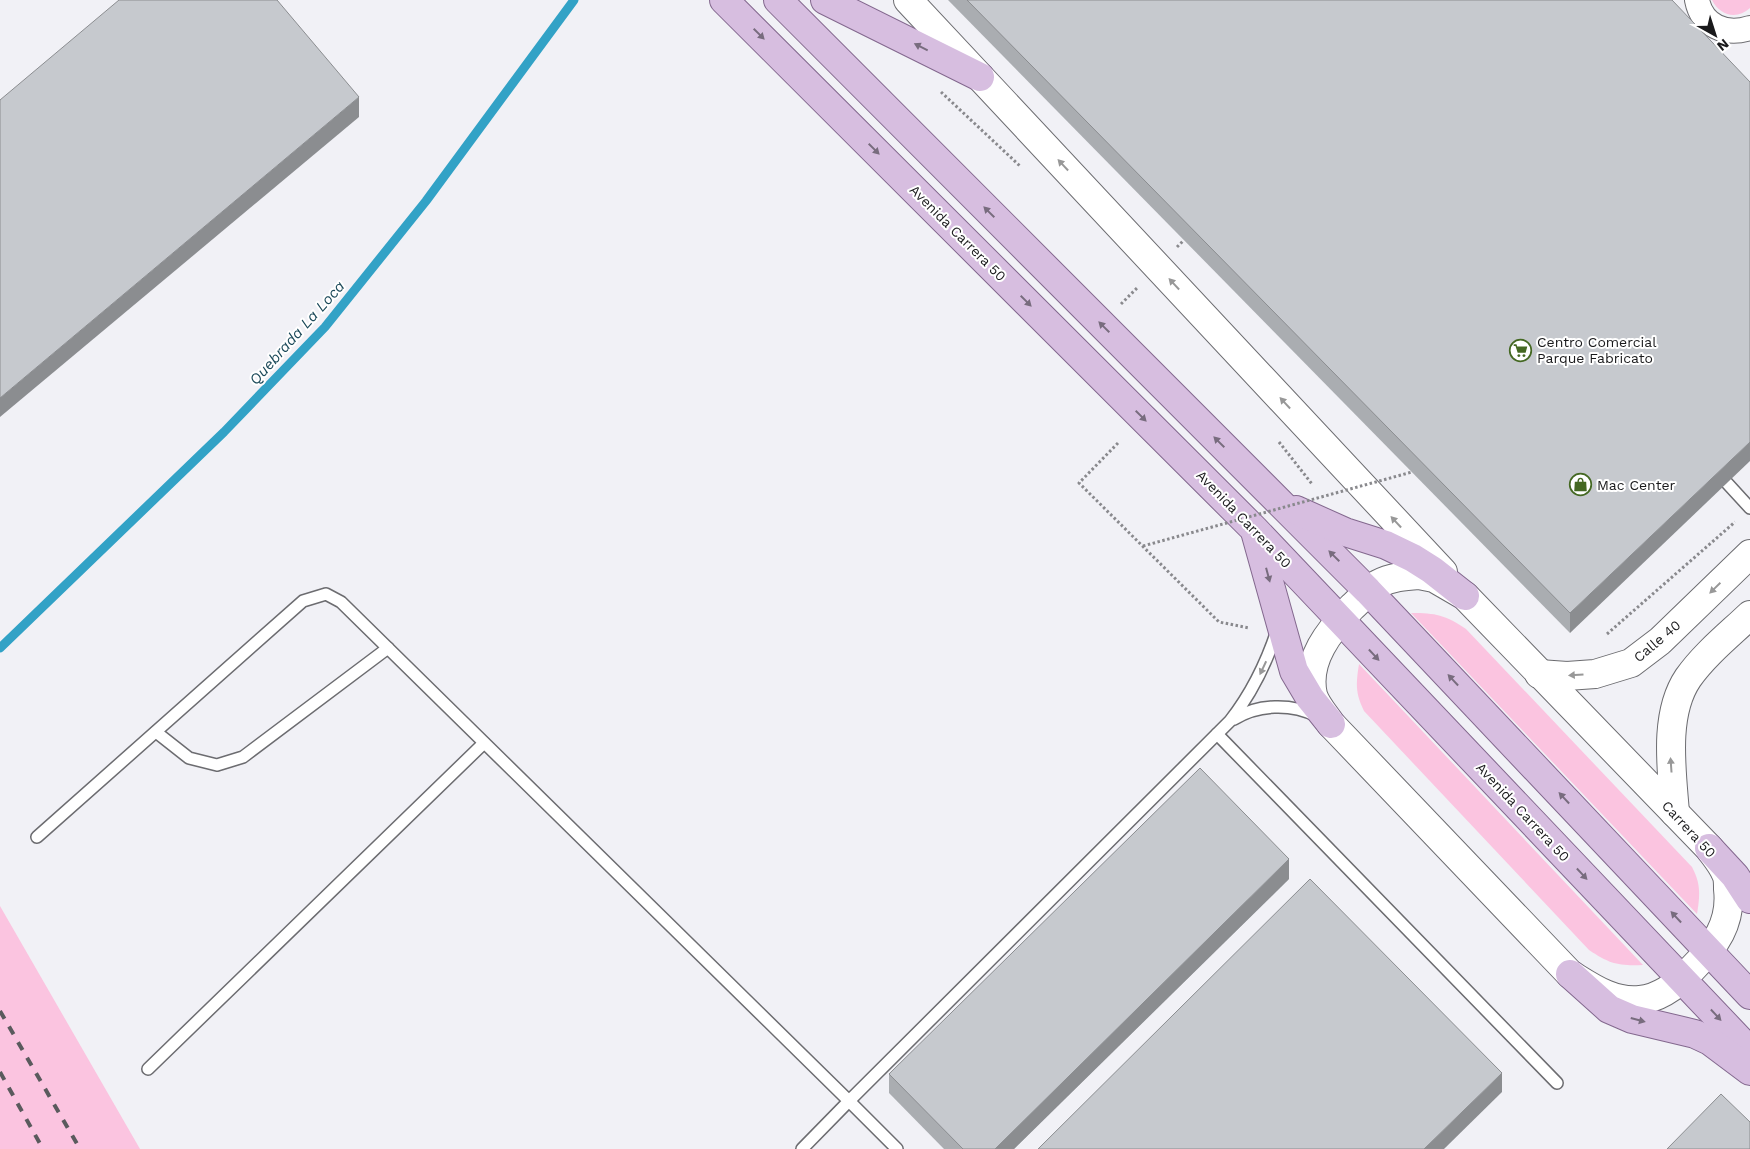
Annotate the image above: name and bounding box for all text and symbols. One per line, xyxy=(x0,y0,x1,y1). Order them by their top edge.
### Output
north arrow xyxy=(1690,10,1740,60)
one-way arrow xyxy=(752,28,764,40)
text: N xyxy=(1714,36,1732,55)
one-way arrow xyxy=(914,43,928,51)
one-way arrow xyxy=(868,143,880,155)
one-way arrow xyxy=(1057,160,1069,172)
street label: Avenida Carrera 50 xyxy=(907,182,1009,284)
one-way arrow xyxy=(984,206,996,218)
water label: Quebrada La Loca xyxy=(246,277,348,389)
one-way arrow xyxy=(1168,279,1180,291)
one-way arrow xyxy=(1020,295,1032,307)
one-way arrow xyxy=(1098,321,1110,333)
place label: Centro Comercial Parque Fabricato xyxy=(1537,334,1657,366)
supermarket icon: Centro Comercial Parque Fabricato xyxy=(1509,338,1533,362)
one-way arrow xyxy=(1279,397,1291,409)
one-way arrow xyxy=(1135,409,1147,421)
one-way arrow xyxy=(1213,436,1225,448)
street label: Avenida Carrera 50 xyxy=(1193,467,1295,571)
shop icon: Mac Center xyxy=(1569,473,1593,497)
place label: Mac Center xyxy=(1597,477,1676,493)
one-way arrow xyxy=(1390,516,1402,528)
one-way arrow xyxy=(1328,551,1340,563)
one-way arrow xyxy=(1264,568,1272,583)
one-way arrow xyxy=(1709,582,1721,594)
street label: Calle 40 xyxy=(1630,617,1684,665)
one-way arrow xyxy=(1368,648,1380,660)
one-way arrow xyxy=(1259,661,1267,675)
one-way arrow xyxy=(1568,672,1584,680)
one-way arrow xyxy=(1447,675,1459,687)
one-way arrow xyxy=(1667,756,1675,772)
street label: Avenida Carrera 50 xyxy=(1473,759,1573,865)
one-way arrow xyxy=(1558,793,1570,805)
street label: Carrera 50 xyxy=(1659,797,1719,861)
one-way arrow xyxy=(1576,868,1588,880)
one-way arrow xyxy=(1670,911,1682,923)
one-way arrow xyxy=(1709,1009,1721,1021)
one-way arrow xyxy=(1630,1016,1645,1024)

